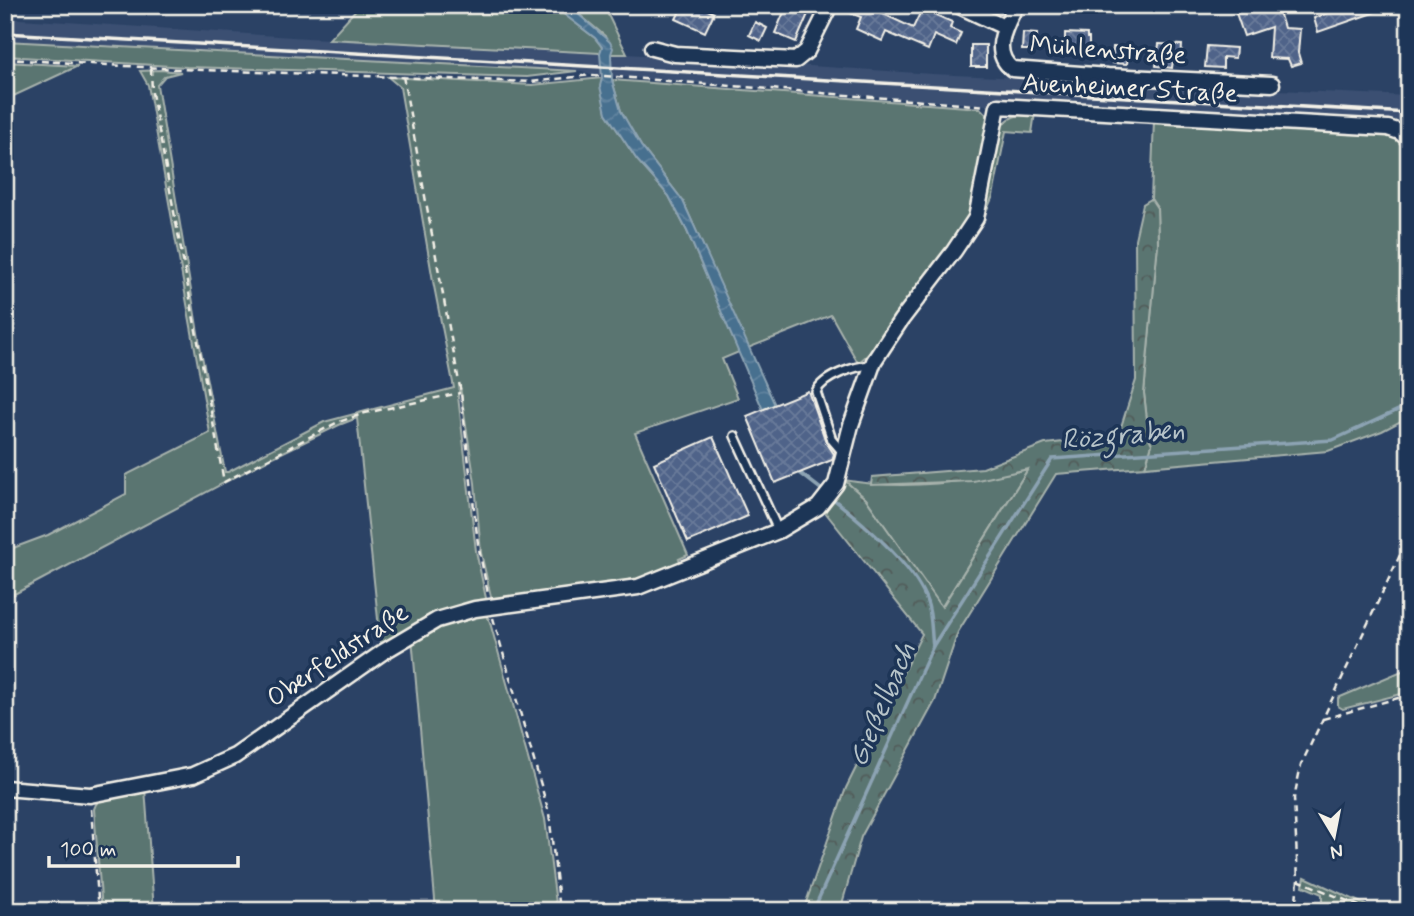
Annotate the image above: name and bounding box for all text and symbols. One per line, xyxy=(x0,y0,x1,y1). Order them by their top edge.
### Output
street label: Mühlenstraße xyxy=(1029,29,1188,73)
street label: Auenheimer Straße xyxy=(1022,66,1239,112)
water label: Rözgraben xyxy=(1060,412,1187,463)
street label: Oberfeldstraße xyxy=(261,596,416,716)
water label: Gießelbach xyxy=(840,637,926,773)
north arrow xyxy=(1298,800,1368,870)
scale bar xyxy=(49,825,238,869)
text: 100 m xyxy=(60,836,116,864)
text: N xyxy=(1328,838,1345,865)

